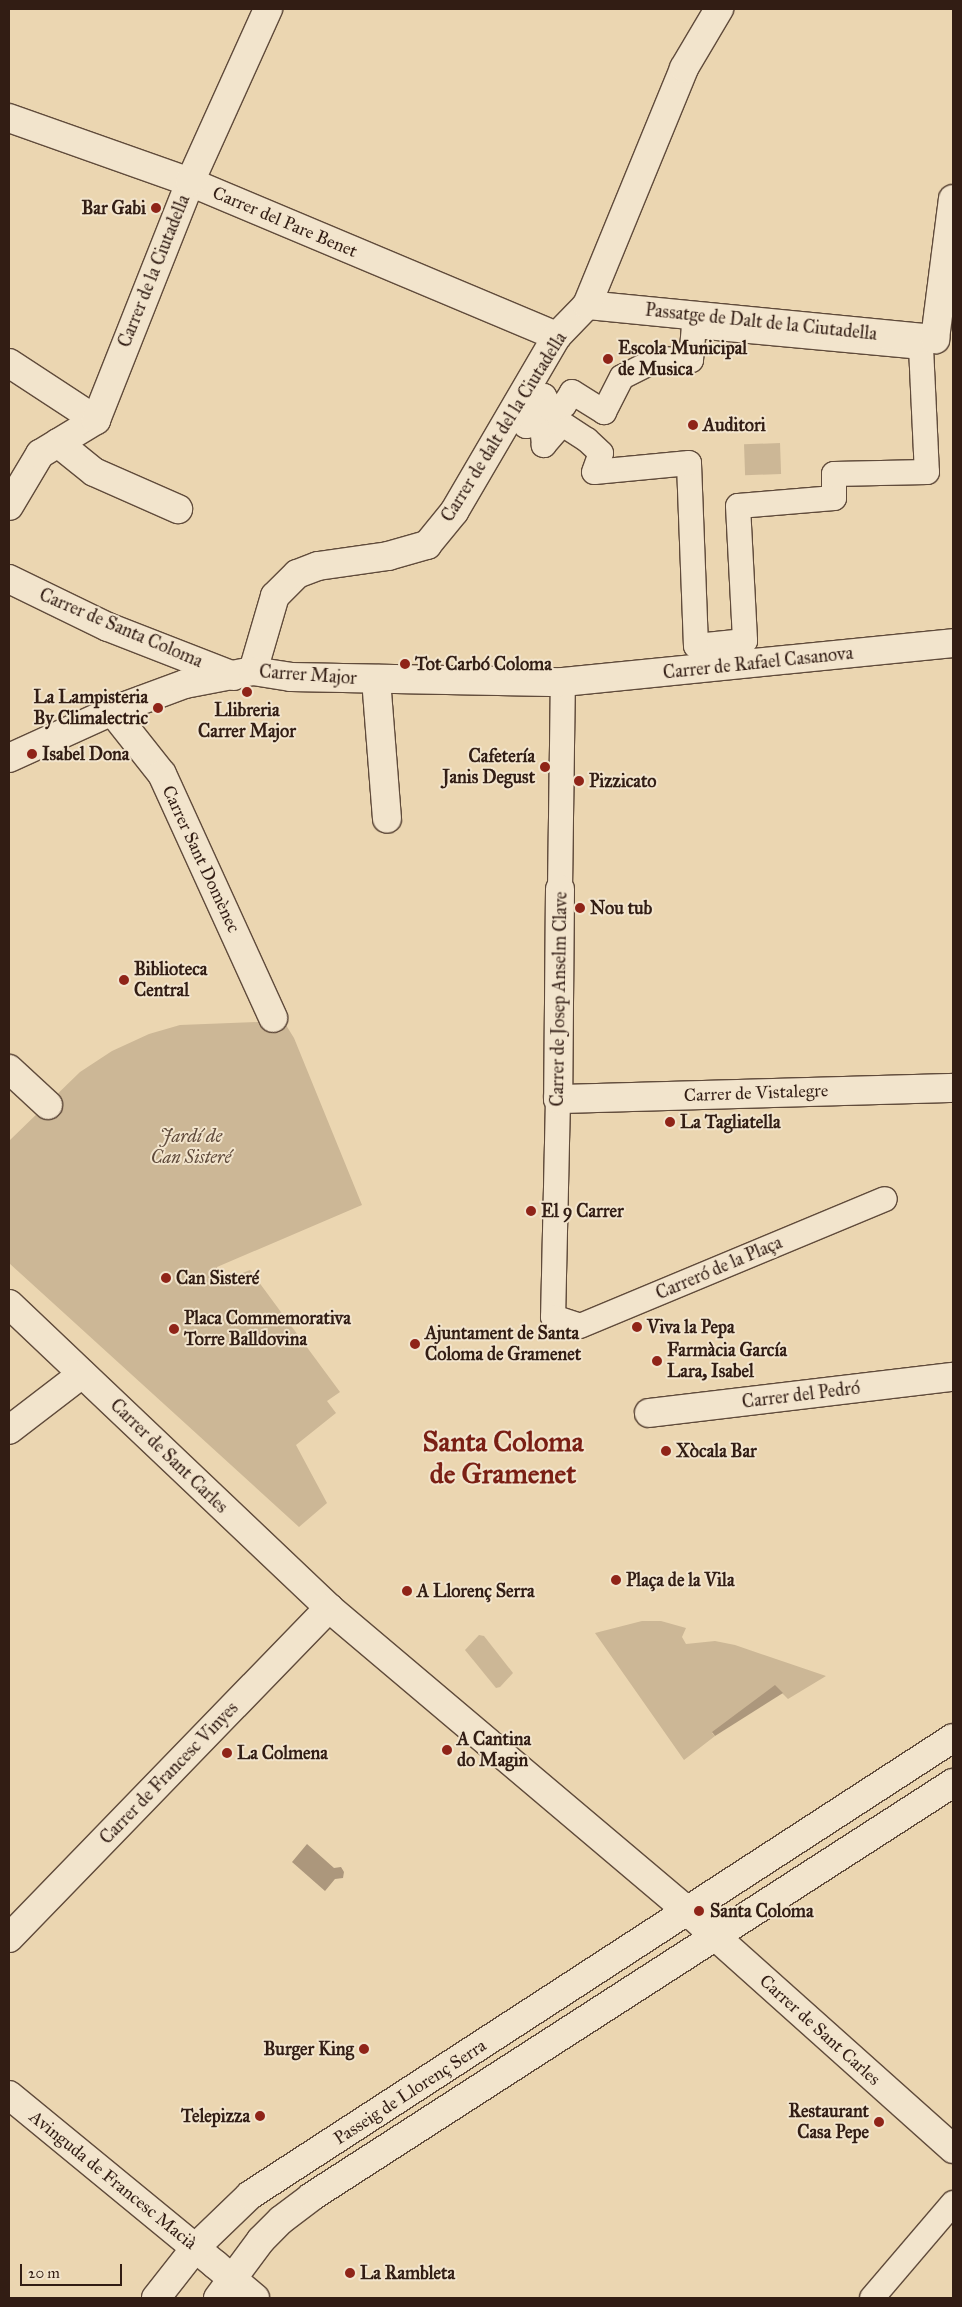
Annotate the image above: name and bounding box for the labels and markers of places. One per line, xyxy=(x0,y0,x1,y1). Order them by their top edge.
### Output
place label: Bar Gabi xyxy=(81,197,146,219)
marker: Bar Gabi xyxy=(150,202,162,214)
place label: Escola Municipal de Musica xyxy=(618,338,747,380)
marker: Escola Municipal de Musica xyxy=(602,353,614,365)
place label: Auditori xyxy=(703,414,766,436)
marker: Auditori xyxy=(687,419,699,431)
place label: Tot Carbó Coloma xyxy=(415,653,552,675)
marker: Tot Carbó Coloma xyxy=(399,658,411,670)
marker: Llibreria Carrer Major xyxy=(241,686,253,698)
place label: La Lampisteria By Climalectric xyxy=(34,687,148,730)
place label: Llibreria Carrer Major xyxy=(198,700,296,742)
marker: La Lampisteria By Climalectric xyxy=(152,702,164,714)
place label: Isabel Dona xyxy=(42,743,129,765)
place label: Cafetería Janis Degust xyxy=(443,746,535,789)
marker: Isabel Dona xyxy=(26,748,38,760)
marker: Cafetería Janis Degust xyxy=(539,761,551,773)
place label: Pizzicato xyxy=(589,770,657,792)
marker: Pizzicato xyxy=(573,775,585,787)
place label: Nou tub xyxy=(590,897,652,919)
marker: Nou tub xyxy=(574,902,586,914)
place label: Biblioteca Central xyxy=(134,959,207,1002)
marker: Biblioteca Central xyxy=(118,974,130,986)
place label: La Tagliatella xyxy=(680,1111,781,1133)
marker: La Tagliatella xyxy=(664,1116,676,1128)
place label: El 9 Carrer xyxy=(541,1200,624,1222)
marker: El 9 Carrer xyxy=(525,1205,537,1217)
place label: Can Sisteré xyxy=(176,1267,259,1289)
marker: Can Sisteré xyxy=(160,1272,172,1284)
place label: Placa Commemorativa Torre Balldovina xyxy=(184,1308,351,1350)
place label: Viva la Pepa xyxy=(647,1316,735,1338)
marker: Viva la Pepa xyxy=(631,1321,643,1333)
marker: Placa Commemorativa Torre Balldovina xyxy=(168,1323,180,1335)
place label: Ajuntament de Santa Coloma de Gramenet xyxy=(425,1323,581,1366)
marker: Ajuntament de Santa Coloma de Gramenet xyxy=(409,1338,421,1350)
place label: Farmàcia García Lara, Isabel xyxy=(667,1340,787,1382)
marker: Farmàcia García Lara, Isabel xyxy=(651,1355,663,1367)
place label: Xòcala Bar xyxy=(676,1440,757,1462)
marker: Xòcala Bar xyxy=(660,1445,672,1457)
place label: Plaça de la Vila xyxy=(626,1569,735,1591)
marker: Plaça de la Vila xyxy=(610,1574,622,1586)
place label: A Llorenç Serra xyxy=(417,1580,535,1602)
marker: A Llorenç Serra xyxy=(401,1585,413,1597)
place label: A Cantina do Magin xyxy=(457,1729,531,1772)
place label: La Colmena xyxy=(237,1742,328,1764)
marker: A Cantina do Magin xyxy=(441,1744,453,1756)
marker: La Colmena xyxy=(221,1747,233,1759)
place label: Santa Coloma xyxy=(710,1900,814,1922)
marker: Santa Coloma xyxy=(692,1904,706,1918)
place label: Burger King xyxy=(263,2038,354,2060)
marker: Burger King xyxy=(358,2043,370,2055)
place label: Restaurant Casa Pepe xyxy=(788,2101,869,2144)
place label: Telepizza xyxy=(181,2105,250,2127)
marker: Telepizza xyxy=(254,2110,266,2122)
marker: Restaurant Casa Pepe xyxy=(873,2116,885,2128)
place label: La Rambleta xyxy=(360,2262,455,2284)
marker: La Rambleta xyxy=(344,2267,356,2279)

